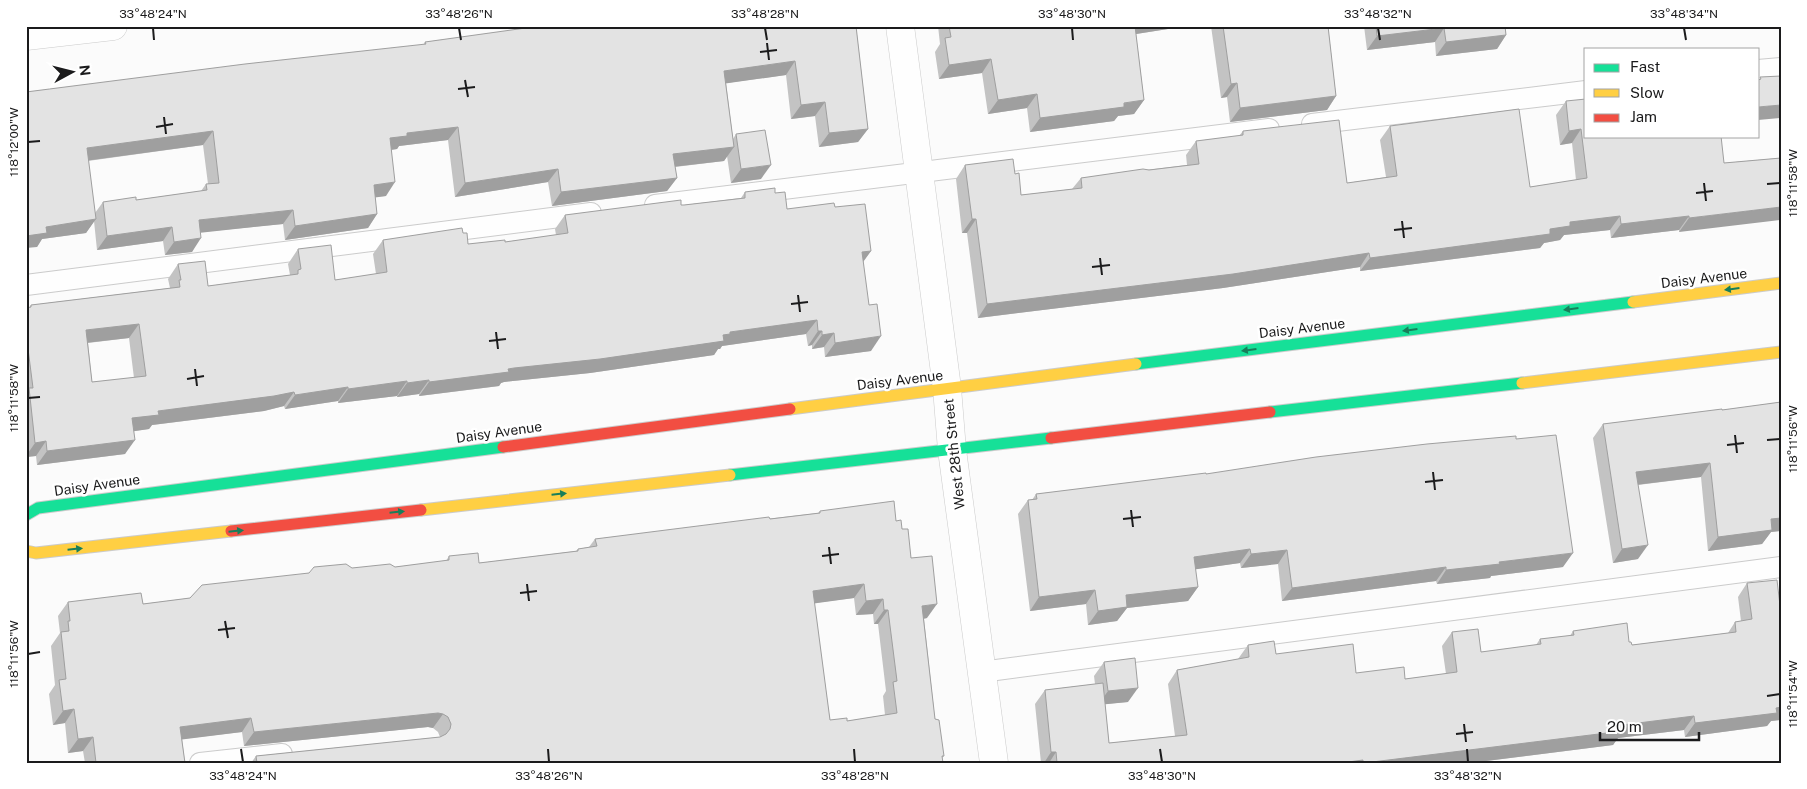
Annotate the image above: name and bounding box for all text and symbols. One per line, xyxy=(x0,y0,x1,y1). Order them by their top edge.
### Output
text: 33°48'24"N xyxy=(119,7,187,21)
text: 33°48'26"N xyxy=(425,7,493,21)
text: 33°48'28"N xyxy=(731,7,799,21)
text: 33°48'30"N xyxy=(1038,7,1106,21)
text: 33°48'32"N xyxy=(1344,7,1412,21)
text: 33°48'34"N xyxy=(1650,7,1718,21)
north arrow xyxy=(48,48,98,98)
legend xyxy=(1584,48,1760,138)
text: Fast xyxy=(1630,58,1660,75)
text: N xyxy=(76,64,94,77)
text: Slow xyxy=(1630,84,1665,101)
text: 118°12'00"W xyxy=(7,107,21,177)
text: Jam xyxy=(1630,108,1657,125)
text: 118°11'58"W xyxy=(1786,149,1800,217)
street label: Daisy Avenue xyxy=(1660,265,1748,291)
one-way arrow xyxy=(1724,285,1740,293)
one-way arrow xyxy=(1563,306,1579,314)
street label: Daisy Avenue xyxy=(1258,315,1346,341)
one-way arrow xyxy=(1402,326,1418,334)
one-way arrow xyxy=(1240,346,1256,354)
text: 118°11'58"W xyxy=(7,364,21,432)
street label: Daisy Avenue xyxy=(856,367,944,393)
street label: West 28th Street xyxy=(940,398,968,510)
text: 118°11'56"W xyxy=(1786,405,1800,473)
street label: Daisy Avenue xyxy=(455,418,543,446)
street label: Daisy Avenue xyxy=(53,471,141,499)
one-way arrow xyxy=(551,490,567,498)
one-way arrow xyxy=(390,508,406,516)
one-way arrow xyxy=(228,527,244,535)
one-way arrow xyxy=(67,545,83,553)
text: 118°11'56"W xyxy=(7,620,21,688)
text: 118°11'54"W xyxy=(1786,660,1800,728)
scale bar xyxy=(1600,709,1698,741)
text: 20 m xyxy=(1607,718,1642,735)
text: 33°48'24"N xyxy=(209,769,277,783)
text: 33°48'26"N xyxy=(515,769,583,783)
text: 33°48'28"N xyxy=(821,769,889,783)
text: 33°48'30"N xyxy=(1128,769,1196,783)
text: 33°48'32"N xyxy=(1434,769,1502,783)

